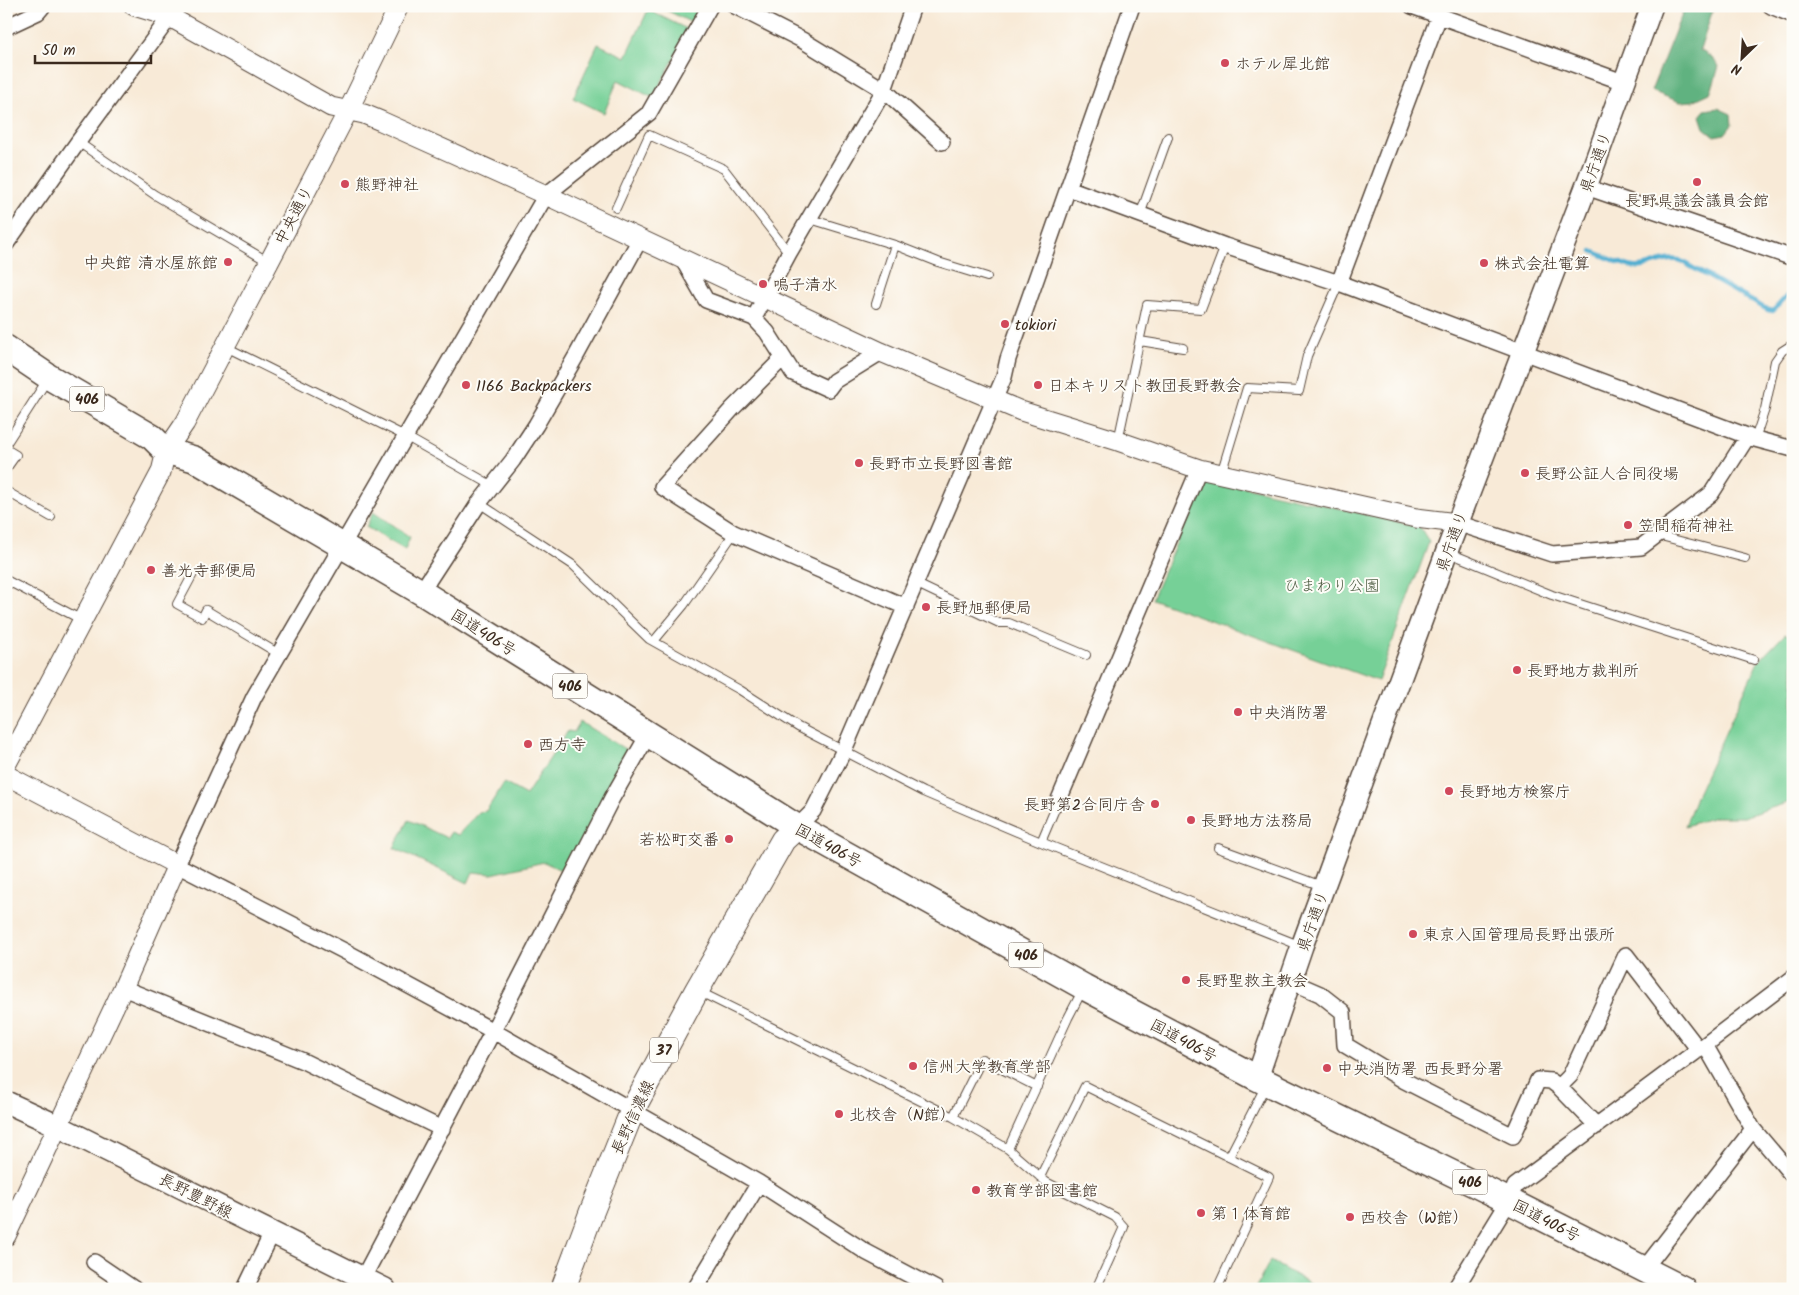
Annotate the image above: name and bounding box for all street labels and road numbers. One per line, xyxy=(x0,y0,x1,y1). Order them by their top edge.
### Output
street label: 県庁通り xyxy=(1574,128,1619,197)
street label: 中央通り xyxy=(268,182,320,250)
road number: 406 xyxy=(70,386,104,412)
street label: 県庁通り xyxy=(1430,507,1475,576)
street label: 国道406号 xyxy=(445,603,521,663)
road number: 406 xyxy=(552,674,588,698)
street label: 国道406号 xyxy=(790,818,867,875)
street label: 県庁通り xyxy=(1291,887,1336,956)
road number: 406 xyxy=(1008,942,1044,968)
street label: 国道406号 xyxy=(1145,1013,1222,1070)
road number: 37 xyxy=(650,1038,678,1062)
street label: 長野信濃線 xyxy=(605,1076,662,1159)
street label: 長野豊野線 xyxy=(154,1167,237,1226)
road number: 406 xyxy=(1452,1170,1488,1194)
street label: 国道406号 xyxy=(1508,1193,1585,1249)

